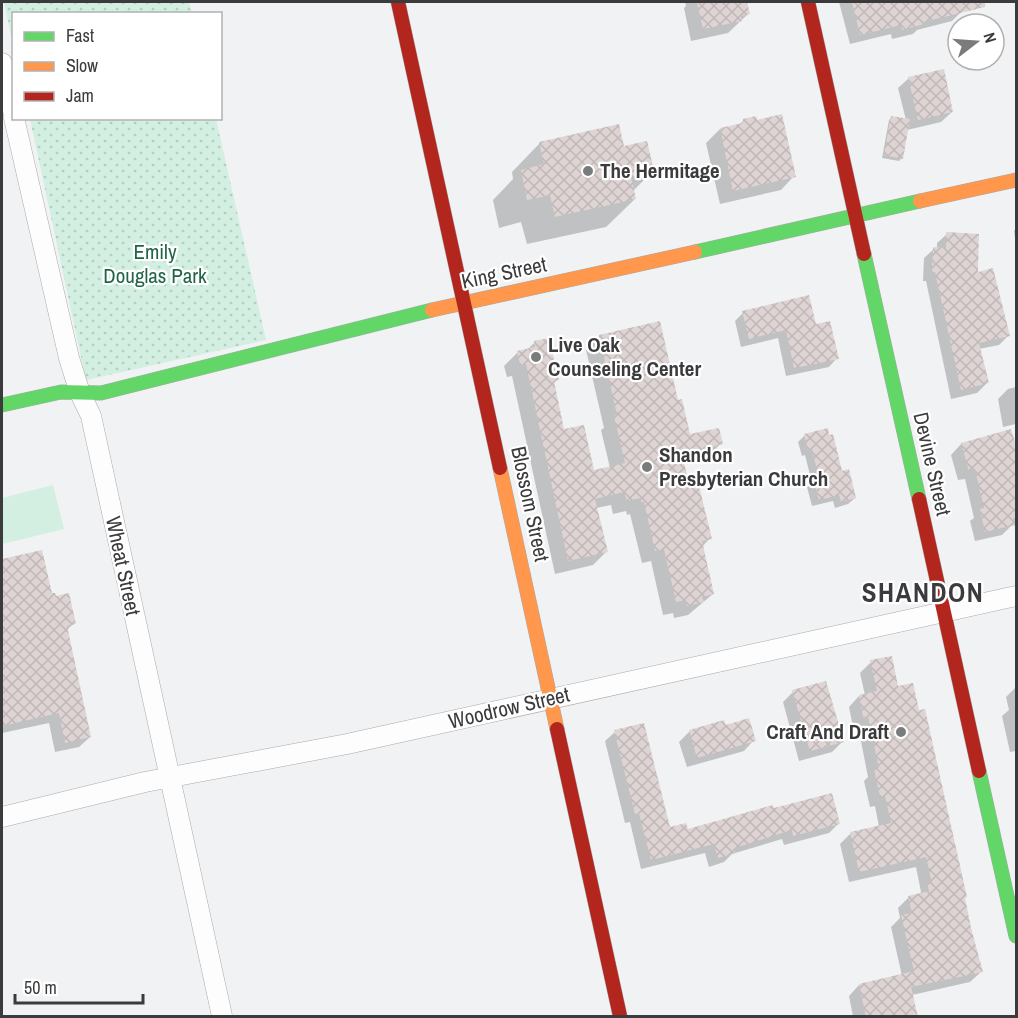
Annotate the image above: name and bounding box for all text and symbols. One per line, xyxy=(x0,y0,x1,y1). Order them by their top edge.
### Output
legend xyxy=(12,12,222,120)
north arrow xyxy=(946,12,1006,72)
text: Fast xyxy=(66,23,94,48)
text: N xyxy=(978,30,1002,45)
text: Slow xyxy=(66,53,98,78)
text: Jam xyxy=(66,83,94,108)
place label: The Hermitage xyxy=(600,156,720,185)
marker: The Hermitage xyxy=(581,164,595,178)
park label: Emily Douglas Park xyxy=(103,237,207,290)
street label: King Street xyxy=(459,249,549,296)
place label: Live Oak Counseling Center xyxy=(548,330,701,383)
marker: Live Oak Counseling Center xyxy=(529,350,543,364)
street label: Devine Street xyxy=(907,409,959,519)
place label: Shandon Presbyterian Church xyxy=(659,440,828,493)
street label: Blossom Street xyxy=(504,444,557,564)
marker: Shandon Presbyterian Church xyxy=(640,460,654,474)
street label: Wheat Street xyxy=(99,514,148,618)
district label: SHANDON xyxy=(862,574,984,610)
street label: Woodrow Street xyxy=(446,679,572,735)
place label: Craft And Draft xyxy=(766,717,889,746)
marker: Craft And Draft xyxy=(894,725,908,739)
scale bar xyxy=(15,967,142,1005)
text: 50 m xyxy=(24,975,57,1000)

